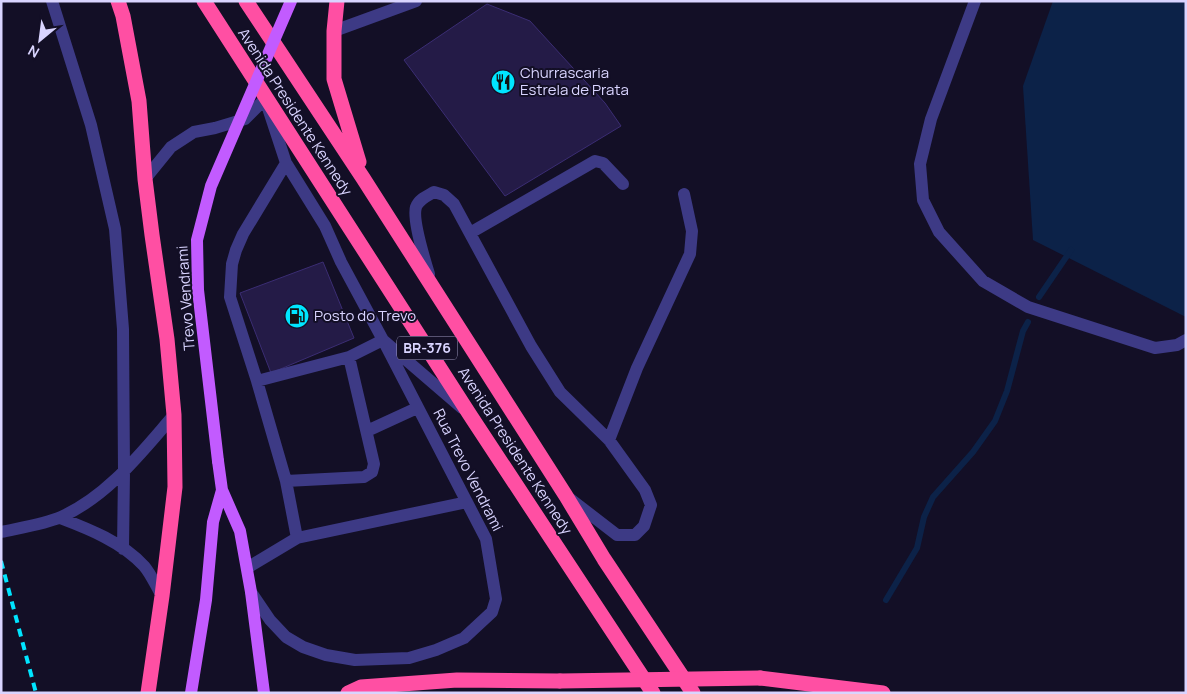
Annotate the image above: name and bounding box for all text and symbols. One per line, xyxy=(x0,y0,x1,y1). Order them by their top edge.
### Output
north arrow xyxy=(15,15,65,65)
street label: Avenida Presidente Kennedy xyxy=(233,24,358,200)
text: N xyxy=(24,41,42,63)
place label: Churrascaria Estrela de Prata xyxy=(520,62,629,100)
restaurant icon: Churrascaria Estrela de Prata xyxy=(490,69,516,95)
street label: Trevo Vendrami xyxy=(171,245,200,351)
fuel station icon: Posto do Trevo xyxy=(284,303,310,329)
place label: Posto do Trevo xyxy=(314,305,416,326)
road number: BR-376 xyxy=(397,336,457,359)
street label: Avenida Presidente Kennedy xyxy=(453,363,578,539)
street label: Rua Trevo Vendrami xyxy=(428,405,508,535)

